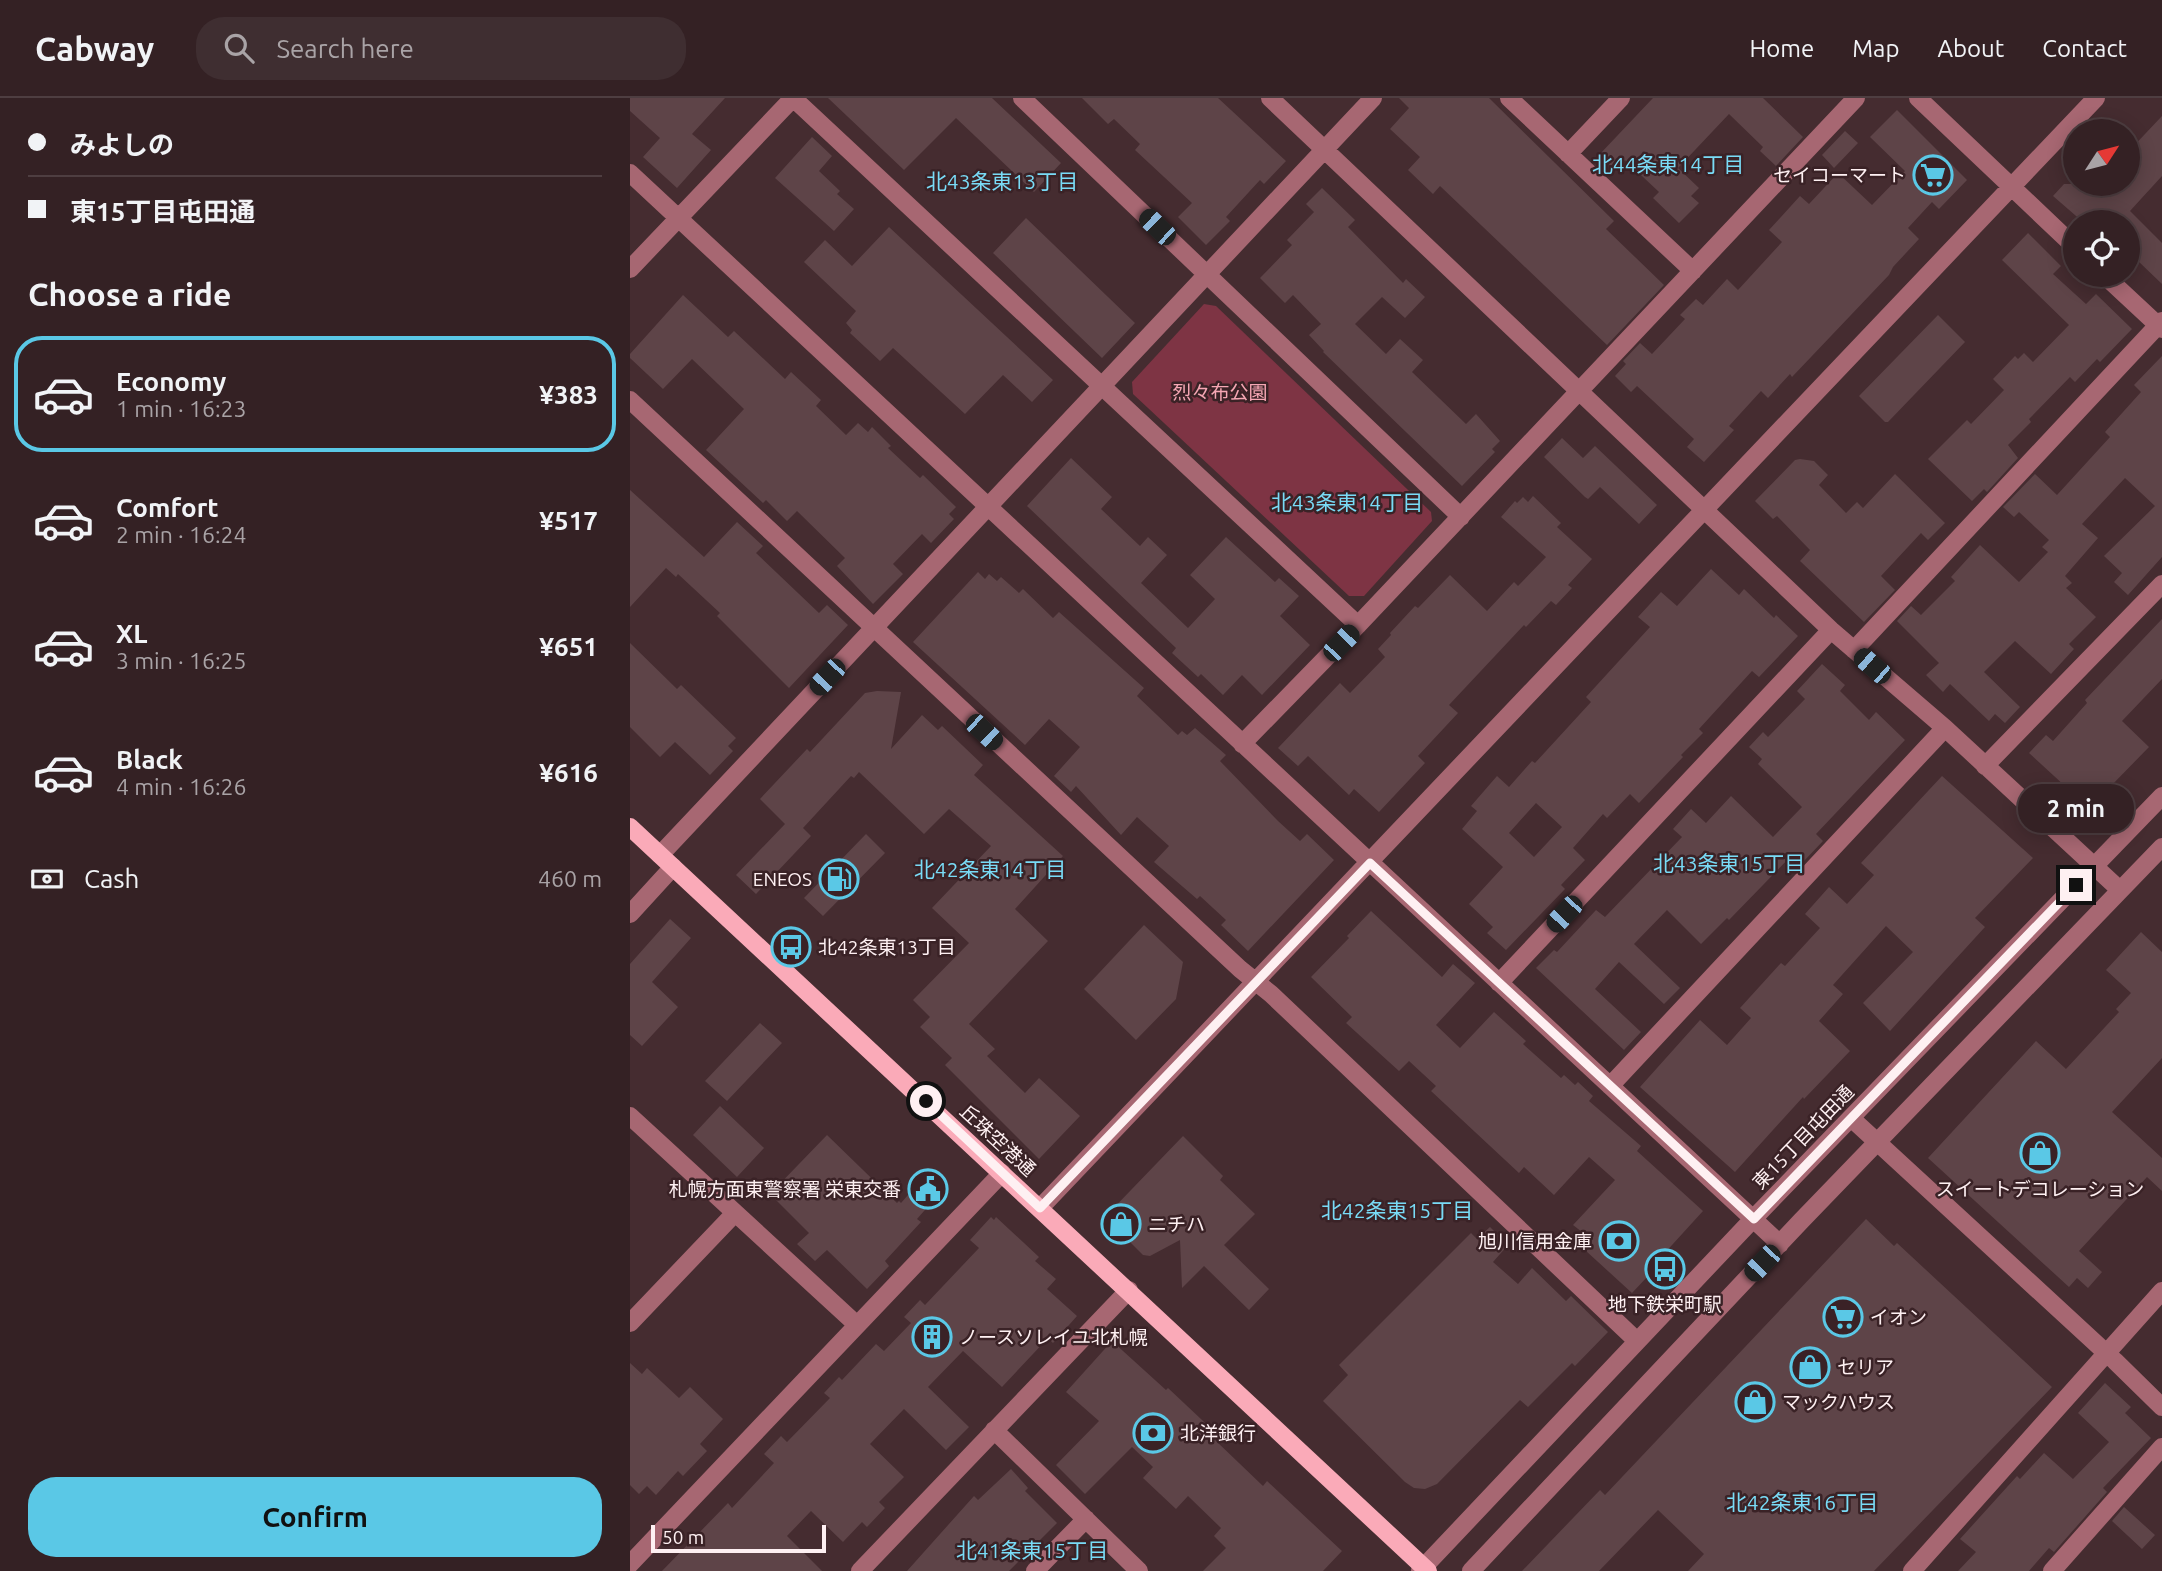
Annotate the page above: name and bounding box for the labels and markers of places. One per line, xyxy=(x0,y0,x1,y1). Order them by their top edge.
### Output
supermarket icon: セイコーマート xyxy=(1912,154,1954,196)
place label: セイコーマート xyxy=(1773,164,1906,186)
fuel station icon: ENEOS xyxy=(818,858,860,900)
place label: ENEOS xyxy=(753,868,812,890)
bus stop icon: 北42条東13丁目 xyxy=(770,926,812,968)
place label: 北42条東13丁目 xyxy=(818,936,956,958)
shop icon: スイートデコレーション xyxy=(2019,1132,2061,1174)
public building icon: 札幌方面東警察署 栄東交番 xyxy=(907,1168,949,1210)
place label: 札幌方面東警察署 栄東交番 xyxy=(669,1178,901,1200)
place label: スイートデコレーション xyxy=(1936,1178,2144,1200)
shop icon: ニチハ xyxy=(1100,1203,1142,1245)
place label: ニチハ xyxy=(1148,1213,1205,1235)
bank icon: 旭川信用金庫 xyxy=(1598,1220,1640,1262)
place label: 旭川信用金庫 xyxy=(1478,1230,1592,1252)
bus stop icon: 地下鉄栄町駅 xyxy=(1644,1248,1686,1290)
place label: 地下鉄栄町駅 xyxy=(1608,1293,1722,1315)
supermarket icon: イオン xyxy=(1822,1296,1864,1338)
place label: イオン xyxy=(1870,1306,1927,1328)
building icon: ノースソレイユ北札幌 xyxy=(911,1316,953,1358)
place label: ノースソレイユ北札幌 xyxy=(959,1326,1148,1348)
shop icon: セリア xyxy=(1789,1346,1831,1388)
place label: セリア xyxy=(1837,1356,1894,1378)
shop icon: マックハウス xyxy=(1734,1381,1776,1423)
place label: マックハウス xyxy=(1782,1391,1895,1413)
bank icon: 北洋銀行 xyxy=(1132,1412,1174,1454)
place label: 北洋銀行 xyxy=(1180,1422,1256,1444)

